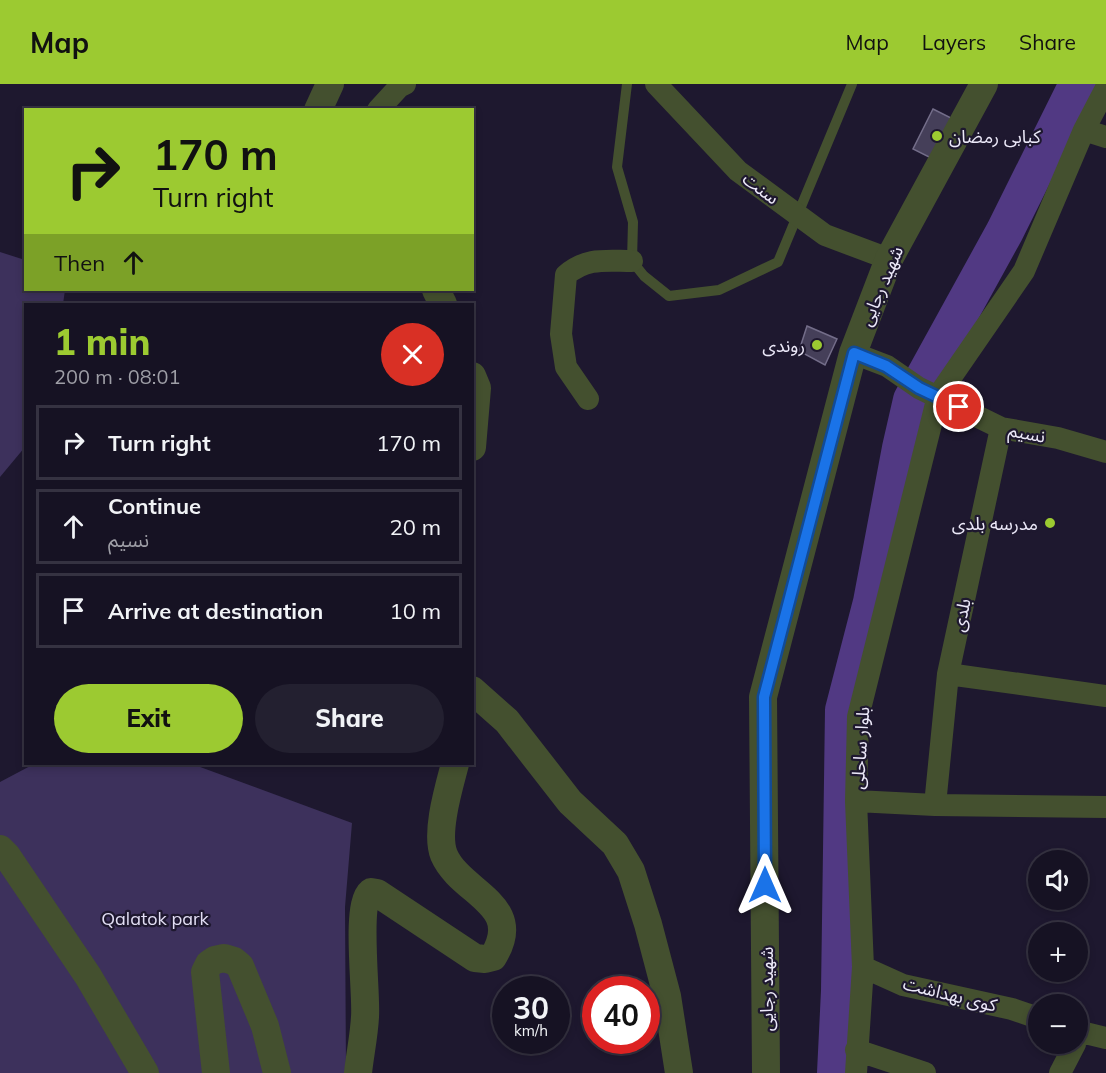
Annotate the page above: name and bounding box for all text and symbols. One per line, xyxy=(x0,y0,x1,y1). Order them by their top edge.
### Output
text: Map xyxy=(30,25,89,60)
text: Map xyxy=(846,29,889,55)
text: Layers xyxy=(922,29,986,55)
text: Share xyxy=(1019,29,1076,55)
place label: کبابی رمضان xyxy=(949,125,1041,148)
text: 170 m xyxy=(153,128,278,181)
marker: کبابی رمضان xyxy=(930,129,944,143)
icon: right xyxy=(54,132,132,210)
street label: سنت xyxy=(738,167,784,209)
text: Turn right xyxy=(153,180,273,214)
street label: شهید رجایی xyxy=(854,243,908,329)
icon: ahead xyxy=(117,246,150,279)
text: Then xyxy=(54,249,105,277)
text: 1 min xyxy=(54,319,150,364)
button: close xyxy=(381,323,444,386)
place label: روندی xyxy=(762,334,805,357)
marker: روندی xyxy=(810,338,824,352)
text: 200 m · 08:01 xyxy=(54,364,180,389)
pin xyxy=(933,381,984,432)
icon: arrive xyxy=(942,390,975,423)
street label: نسیم xyxy=(1006,418,1047,450)
icon: right xyxy=(57,426,90,459)
text: Turn right xyxy=(108,429,211,457)
text: 170 m xyxy=(376,429,441,457)
text: Continue xyxy=(108,492,201,520)
icon: ahead xyxy=(57,510,90,543)
place label: مدرسه بلدی xyxy=(952,512,1038,535)
text: 20 m xyxy=(390,513,441,541)
marker: مدرسه بلدی xyxy=(1043,516,1057,530)
text: نسیم xyxy=(108,527,149,552)
icon: arrive xyxy=(57,594,90,627)
street label: بلدی xyxy=(946,596,976,634)
text: Arrive at destination xyxy=(108,597,323,625)
text: 10 m xyxy=(390,597,441,625)
button: Exit xyxy=(54,684,243,753)
button: Share xyxy=(255,684,444,753)
street label: بلوار ساحلی xyxy=(846,706,874,790)
map controls xyxy=(1028,850,1088,1054)
button: sound xyxy=(1028,850,1088,910)
position arrow xyxy=(733,853,797,917)
park label: Qalatok park xyxy=(101,907,210,930)
button: + xyxy=(1028,922,1088,982)
street label: شهید رجایی xyxy=(755,947,778,1031)
street label: کوی بهداشت xyxy=(901,971,1000,1017)
speed limit sign: 40 xyxy=(582,976,660,1054)
text: 30 xyxy=(513,989,549,1027)
button: − xyxy=(1028,994,1088,1054)
text: km/h xyxy=(514,1021,548,1040)

